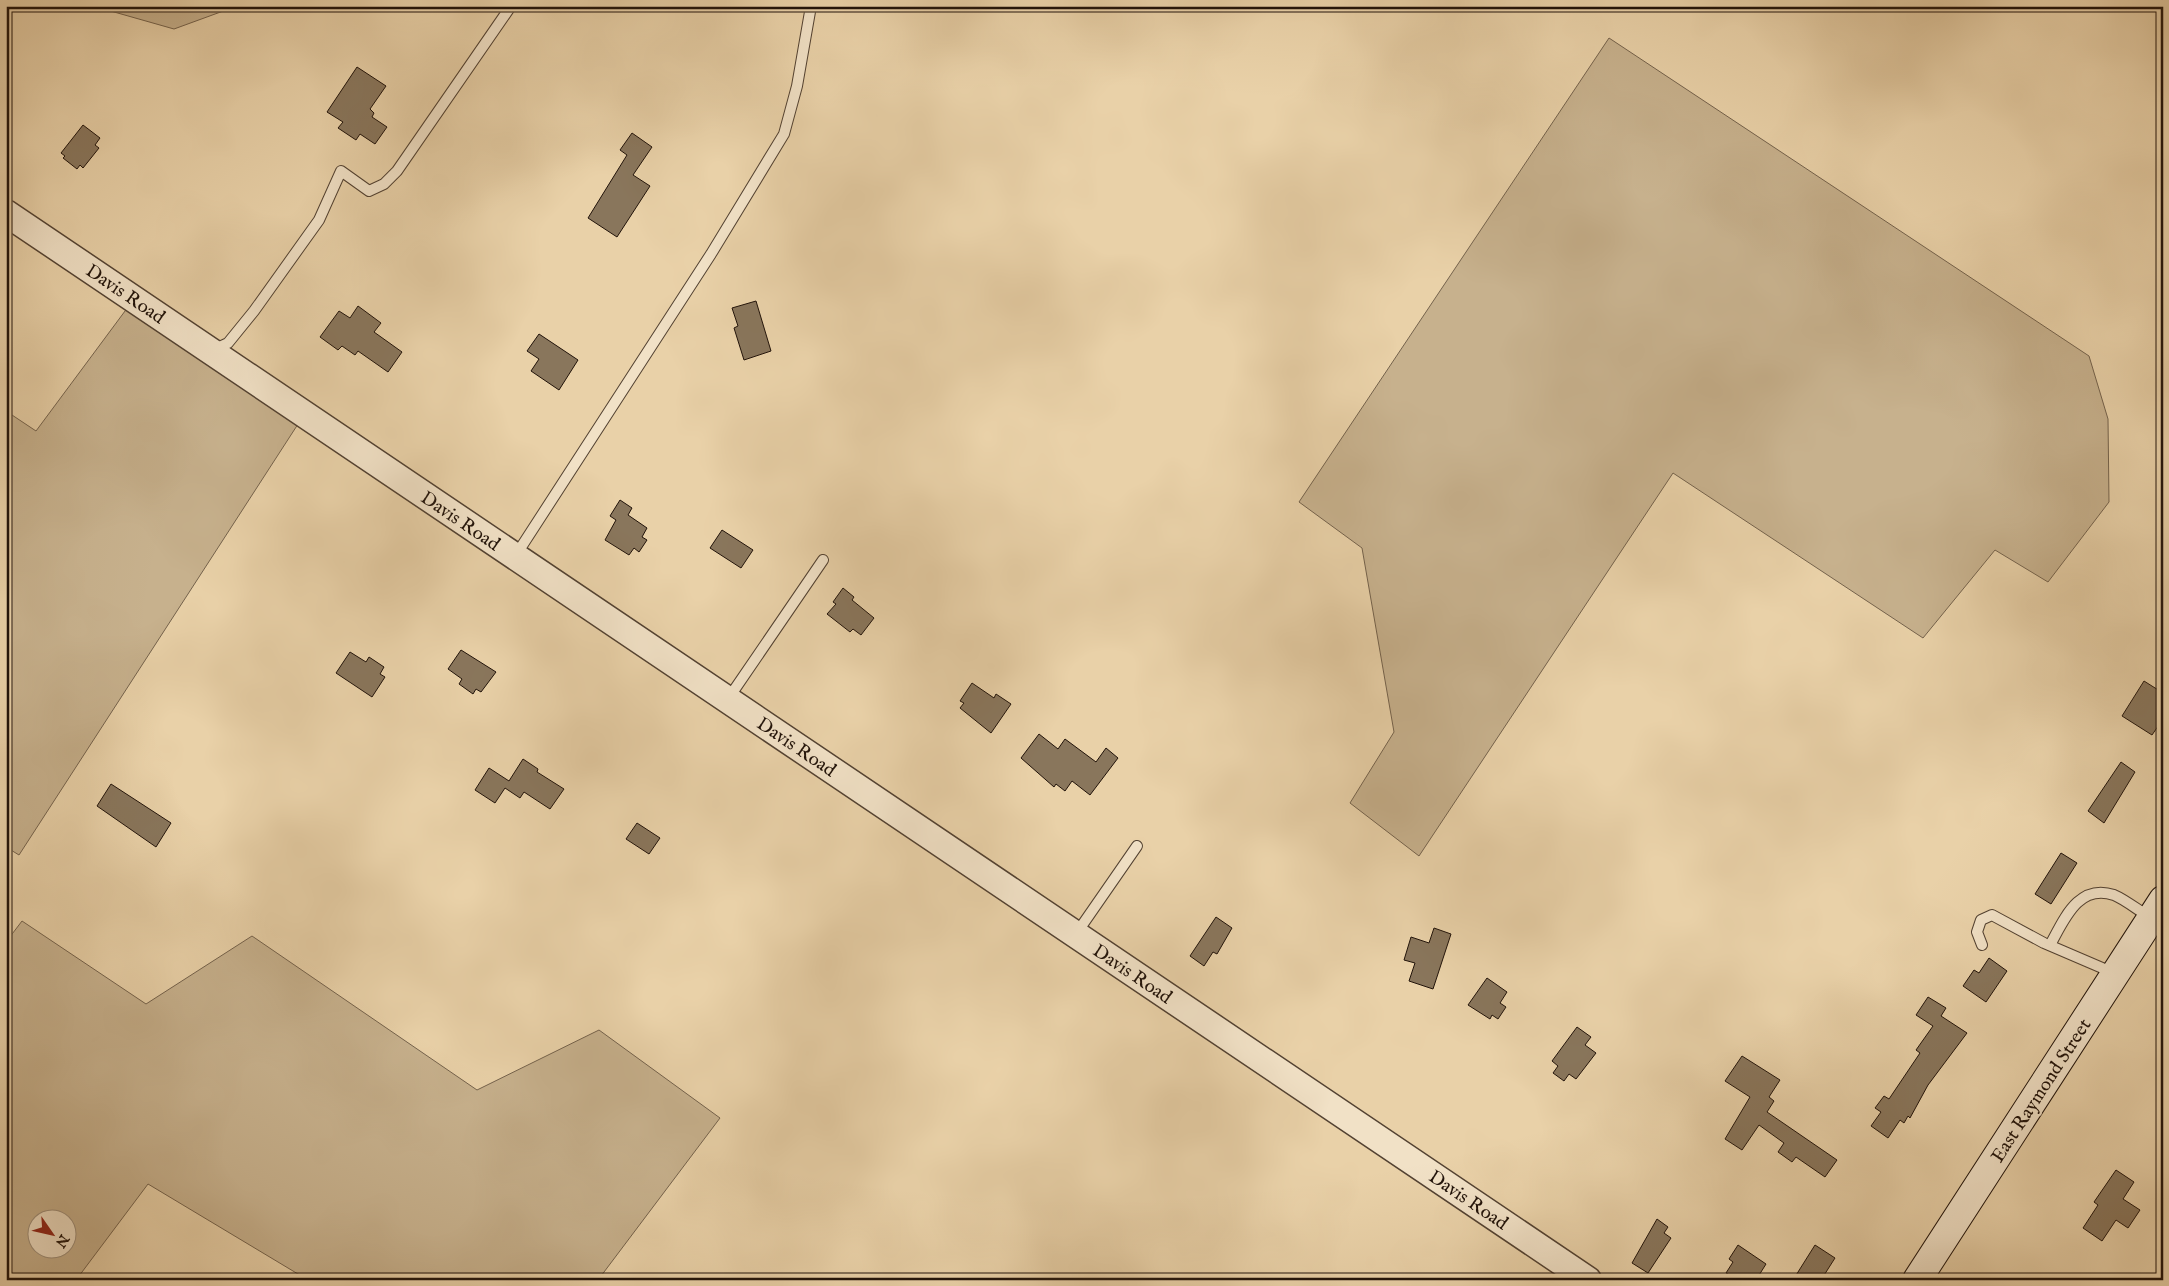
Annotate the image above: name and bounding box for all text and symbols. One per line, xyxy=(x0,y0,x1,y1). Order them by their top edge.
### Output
street label: Davis Road xyxy=(81,259,170,330)
street label: Davis Road xyxy=(416,486,505,557)
street label: Davis Road xyxy=(752,712,841,783)
street label: Davis Road xyxy=(1088,939,1177,1010)
street label: East Raymond Street xyxy=(1986,1014,2097,1168)
street label: Davis Road xyxy=(1424,1165,1513,1236)
north arrow xyxy=(28,1208,78,1258)
text: N xyxy=(51,1230,73,1251)

